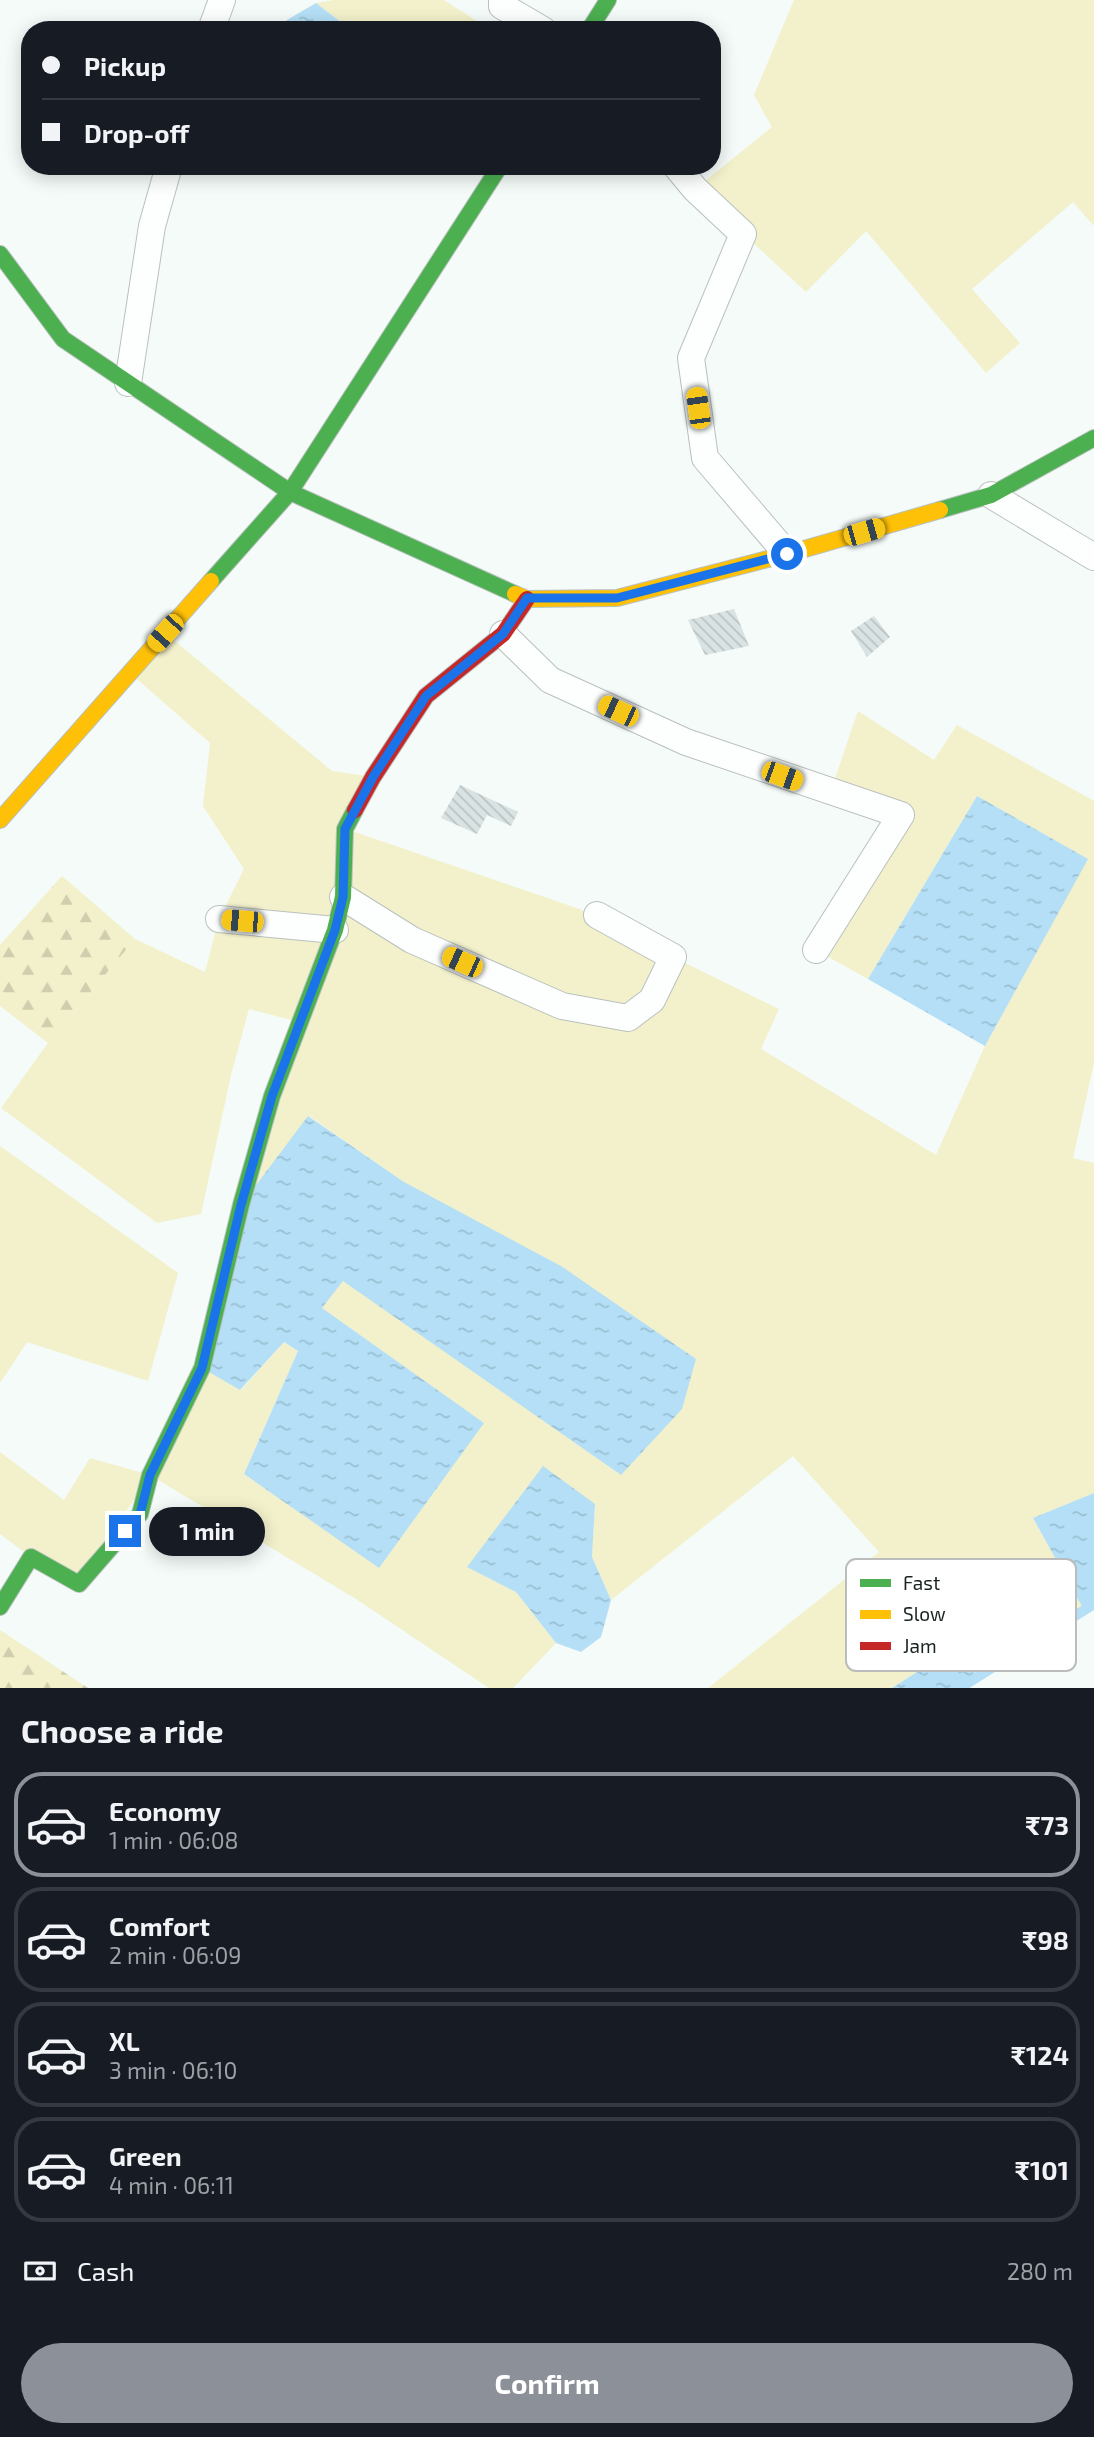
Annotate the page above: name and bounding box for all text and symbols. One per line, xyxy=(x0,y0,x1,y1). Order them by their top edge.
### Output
text: Pickup xyxy=(84,50,166,81)
text: Drop-off xyxy=(84,117,189,148)
car xyxy=(685,386,712,430)
car xyxy=(841,516,888,548)
route start xyxy=(771,538,803,570)
car xyxy=(144,610,187,656)
car xyxy=(595,693,642,729)
car xyxy=(759,759,806,793)
car xyxy=(221,909,264,933)
car xyxy=(439,944,486,980)
callout: 1 min xyxy=(150,1506,265,1556)
route end xyxy=(109,1515,141,1547)
text: 1 min xyxy=(179,1517,235,1545)
legend xyxy=(846,1559,1076,1671)
text: Fast xyxy=(903,1571,940,1594)
text: Slow xyxy=(903,1602,946,1625)
text: Jam xyxy=(903,1634,937,1657)
text: Choose a ride xyxy=(21,1711,224,1749)
icon: car xyxy=(25,1793,88,1856)
text: Economy xyxy=(109,1795,221,1826)
text: ₹73 xyxy=(1025,1809,1069,1840)
text: 1 min · 06:08 xyxy=(109,1826,238,1854)
icon: car xyxy=(25,1908,88,1971)
text: Comfort xyxy=(109,1910,210,1941)
text: ₹98 xyxy=(1022,1924,1069,1955)
text: 2 min · 06:09 xyxy=(109,1941,241,1969)
icon: car xyxy=(25,2023,88,2086)
text: XL xyxy=(109,2025,140,2056)
text: ₹124 xyxy=(1011,2039,1069,2070)
text: 3 min · 06:10 xyxy=(109,2056,237,2084)
icon: car xyxy=(25,2138,88,2201)
text: Green xyxy=(109,2140,182,2171)
text: ₹101 xyxy=(1015,2154,1069,2185)
text: 4 min · 06:11 xyxy=(109,2171,234,2199)
icon: cash xyxy=(21,2252,59,2290)
text: Cash xyxy=(77,2255,134,2286)
text: 280 m xyxy=(1007,2257,1073,2285)
button: Confirm xyxy=(21,2343,1073,2423)

